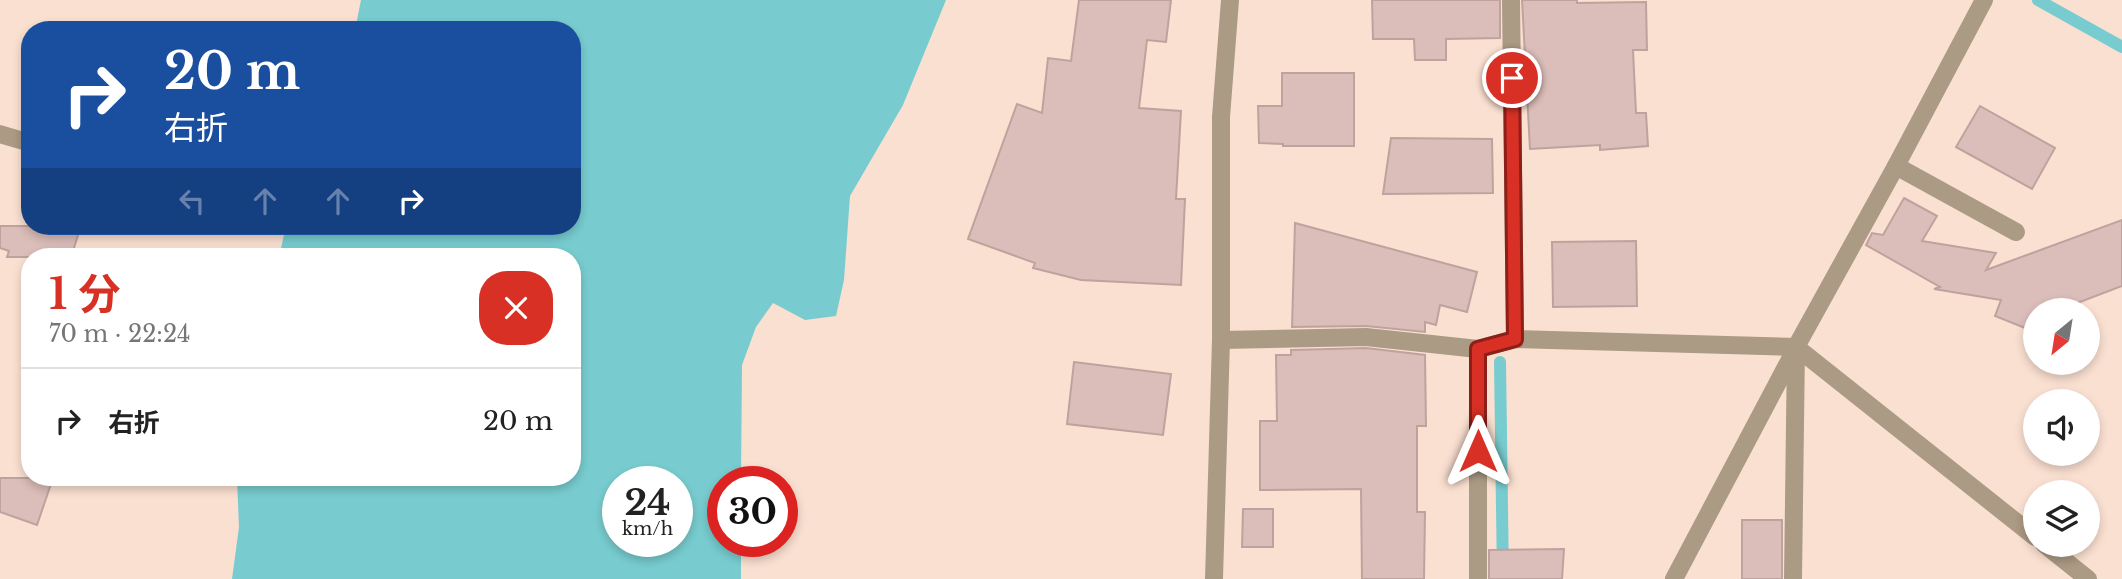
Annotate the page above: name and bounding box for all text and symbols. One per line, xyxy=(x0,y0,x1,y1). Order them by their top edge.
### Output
text: 20 m xyxy=(164,41,300,102)
pin xyxy=(1482,48,1542,108)
icon: right xyxy=(49,49,140,140)
icon: arrive xyxy=(1493,59,1531,97)
text: 右折 xyxy=(164,108,228,148)
icon: left xyxy=(173,182,211,220)
icon: ahead xyxy=(246,182,284,220)
icon: ahead xyxy=(319,182,357,220)
icon: right xyxy=(392,182,430,220)
text: 1 分 xyxy=(49,268,120,320)
button: close xyxy=(479,271,553,345)
north arrow xyxy=(2023,298,2100,374)
map controls xyxy=(2023,298,2100,557)
text: 70 m · 22:24 xyxy=(49,320,191,348)
button: sound xyxy=(2023,389,2100,466)
icon: right xyxy=(49,402,87,440)
text: 20 m xyxy=(483,405,553,437)
text: 右折 xyxy=(108,407,160,439)
position arrow xyxy=(1441,414,1515,488)
speed limit sign: 30 xyxy=(707,466,798,557)
button: layers xyxy=(2023,480,2100,557)
text: 24 xyxy=(624,481,671,524)
text: km/h xyxy=(622,518,673,540)

